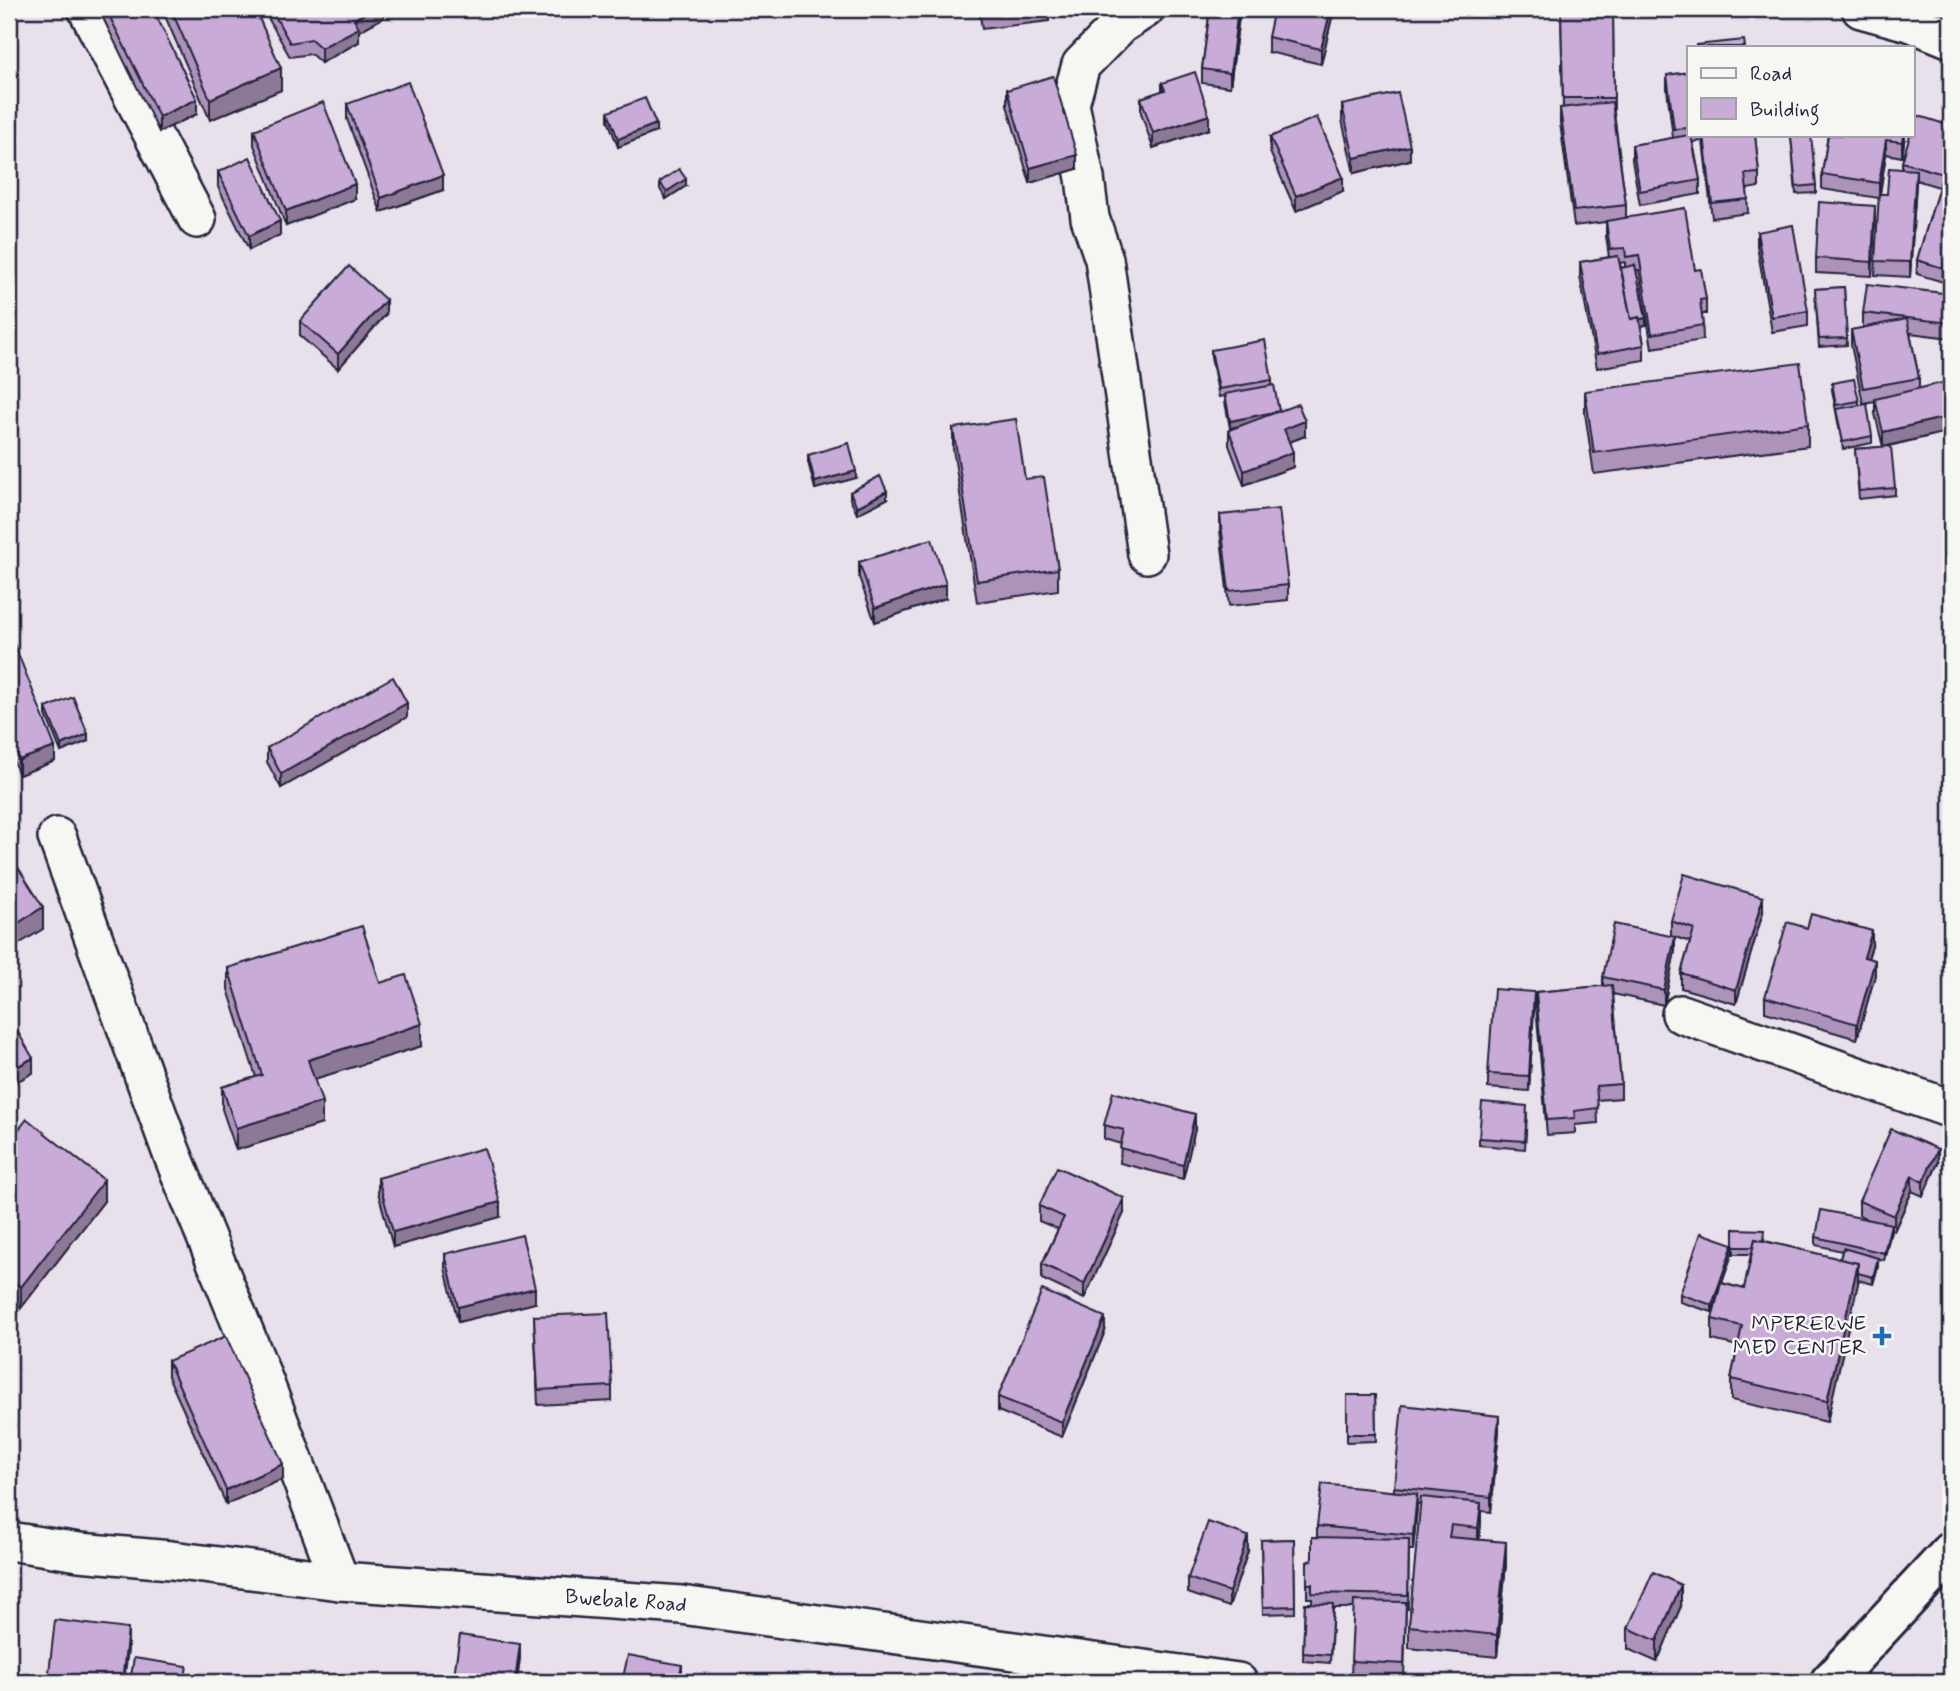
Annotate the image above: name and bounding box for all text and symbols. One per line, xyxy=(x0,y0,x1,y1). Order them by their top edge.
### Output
legend xyxy=(1687,46,1914,136)
text: Road xyxy=(1750,60,1792,88)
text: Building xyxy=(1750,96,1820,126)
place label: MPERERWE MED CENTER xyxy=(1733,1310,1867,1362)
marker: MPERERWE MED CENTER xyxy=(1872,1326,1892,1346)
street label: Bwebale Road xyxy=(564,1583,688,1620)

